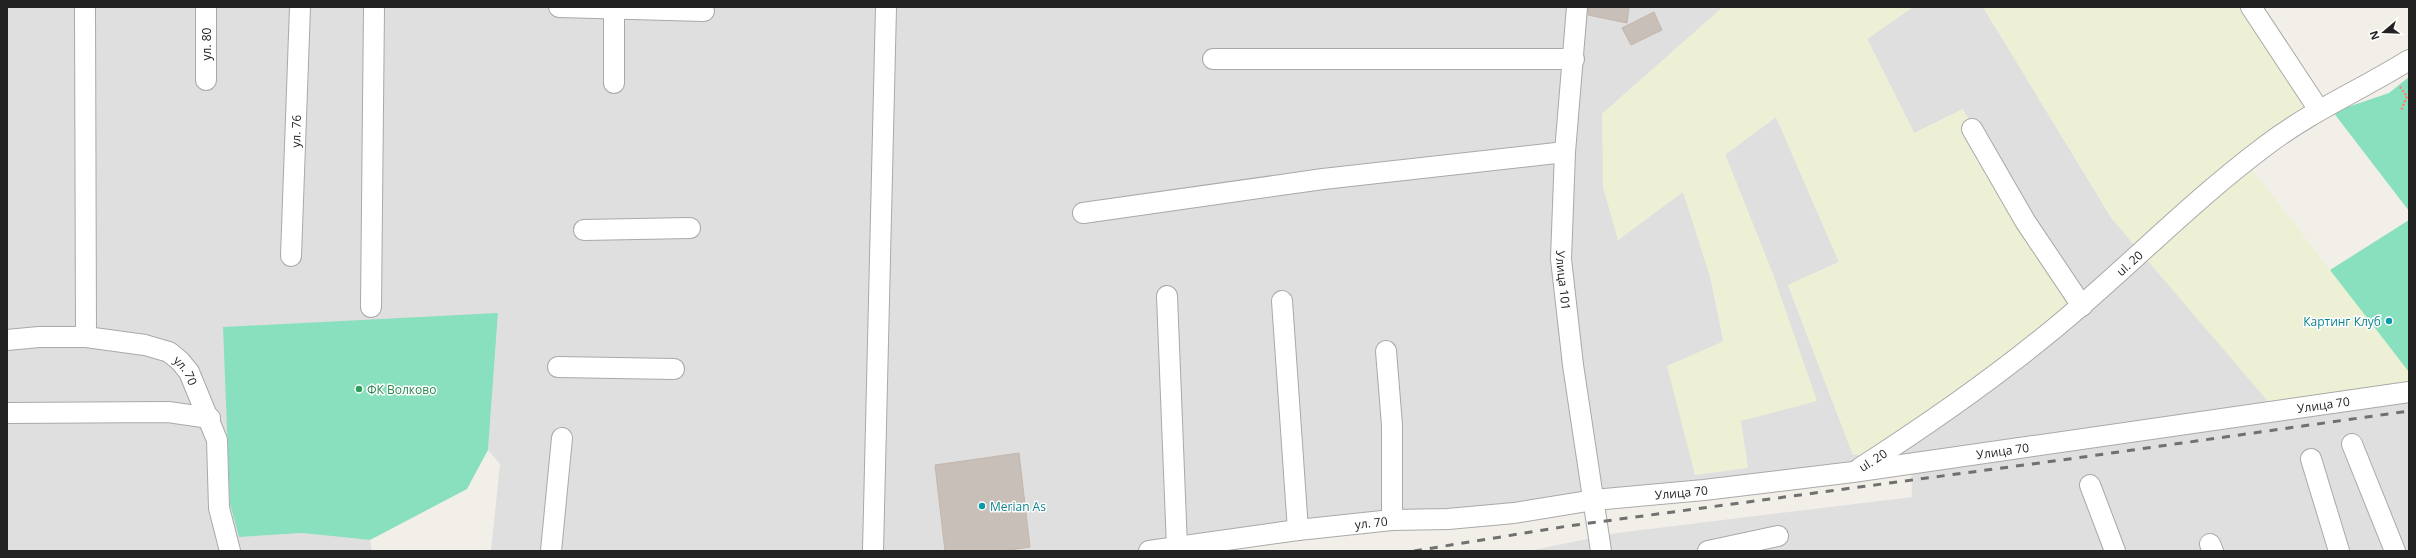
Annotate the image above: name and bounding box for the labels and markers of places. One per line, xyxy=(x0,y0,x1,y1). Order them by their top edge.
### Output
place label: Картинг Клуб xyxy=(2303,313,2381,330)
marker: Картинг Клуб xyxy=(2384,316,2394,326)
place label: ФК Волково xyxy=(367,381,436,398)
marker: ФК Волково xyxy=(354,384,364,394)
place label: Merian As xyxy=(990,498,1046,515)
marker: Merian As xyxy=(977,501,987,511)

